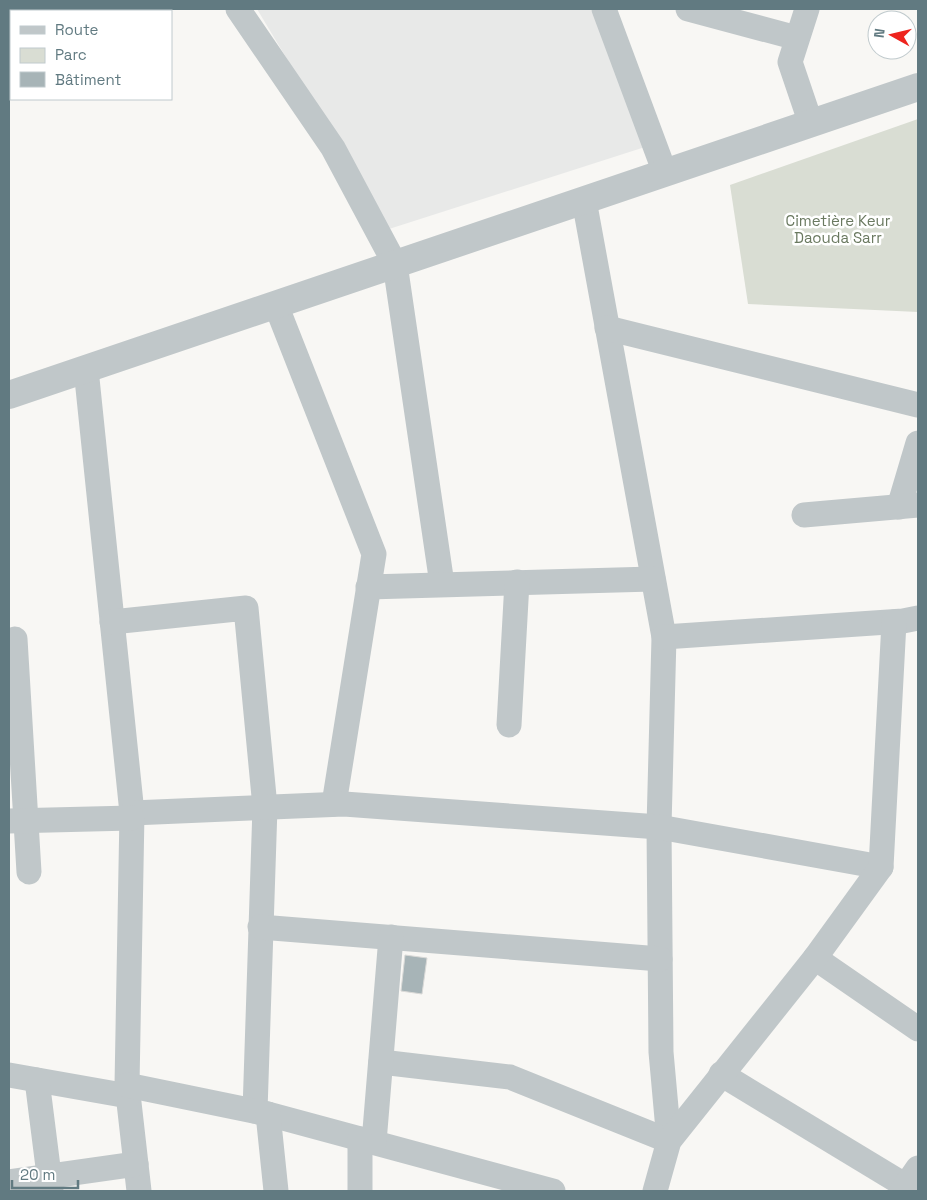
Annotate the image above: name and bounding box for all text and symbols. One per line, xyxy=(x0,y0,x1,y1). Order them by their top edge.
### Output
legend xyxy=(10,10,172,100)
north arrow xyxy=(867,10,917,60)
text: Route xyxy=(55,20,99,39)
text: N xyxy=(870,27,889,39)
text: Parc xyxy=(55,45,87,64)
text: Bâtiment xyxy=(55,70,121,89)
park label: Cimetière Keur Daouda Sarr xyxy=(786,211,891,247)
scale bar xyxy=(12,1158,79,1190)
text: 20 m xyxy=(20,1165,55,1184)

